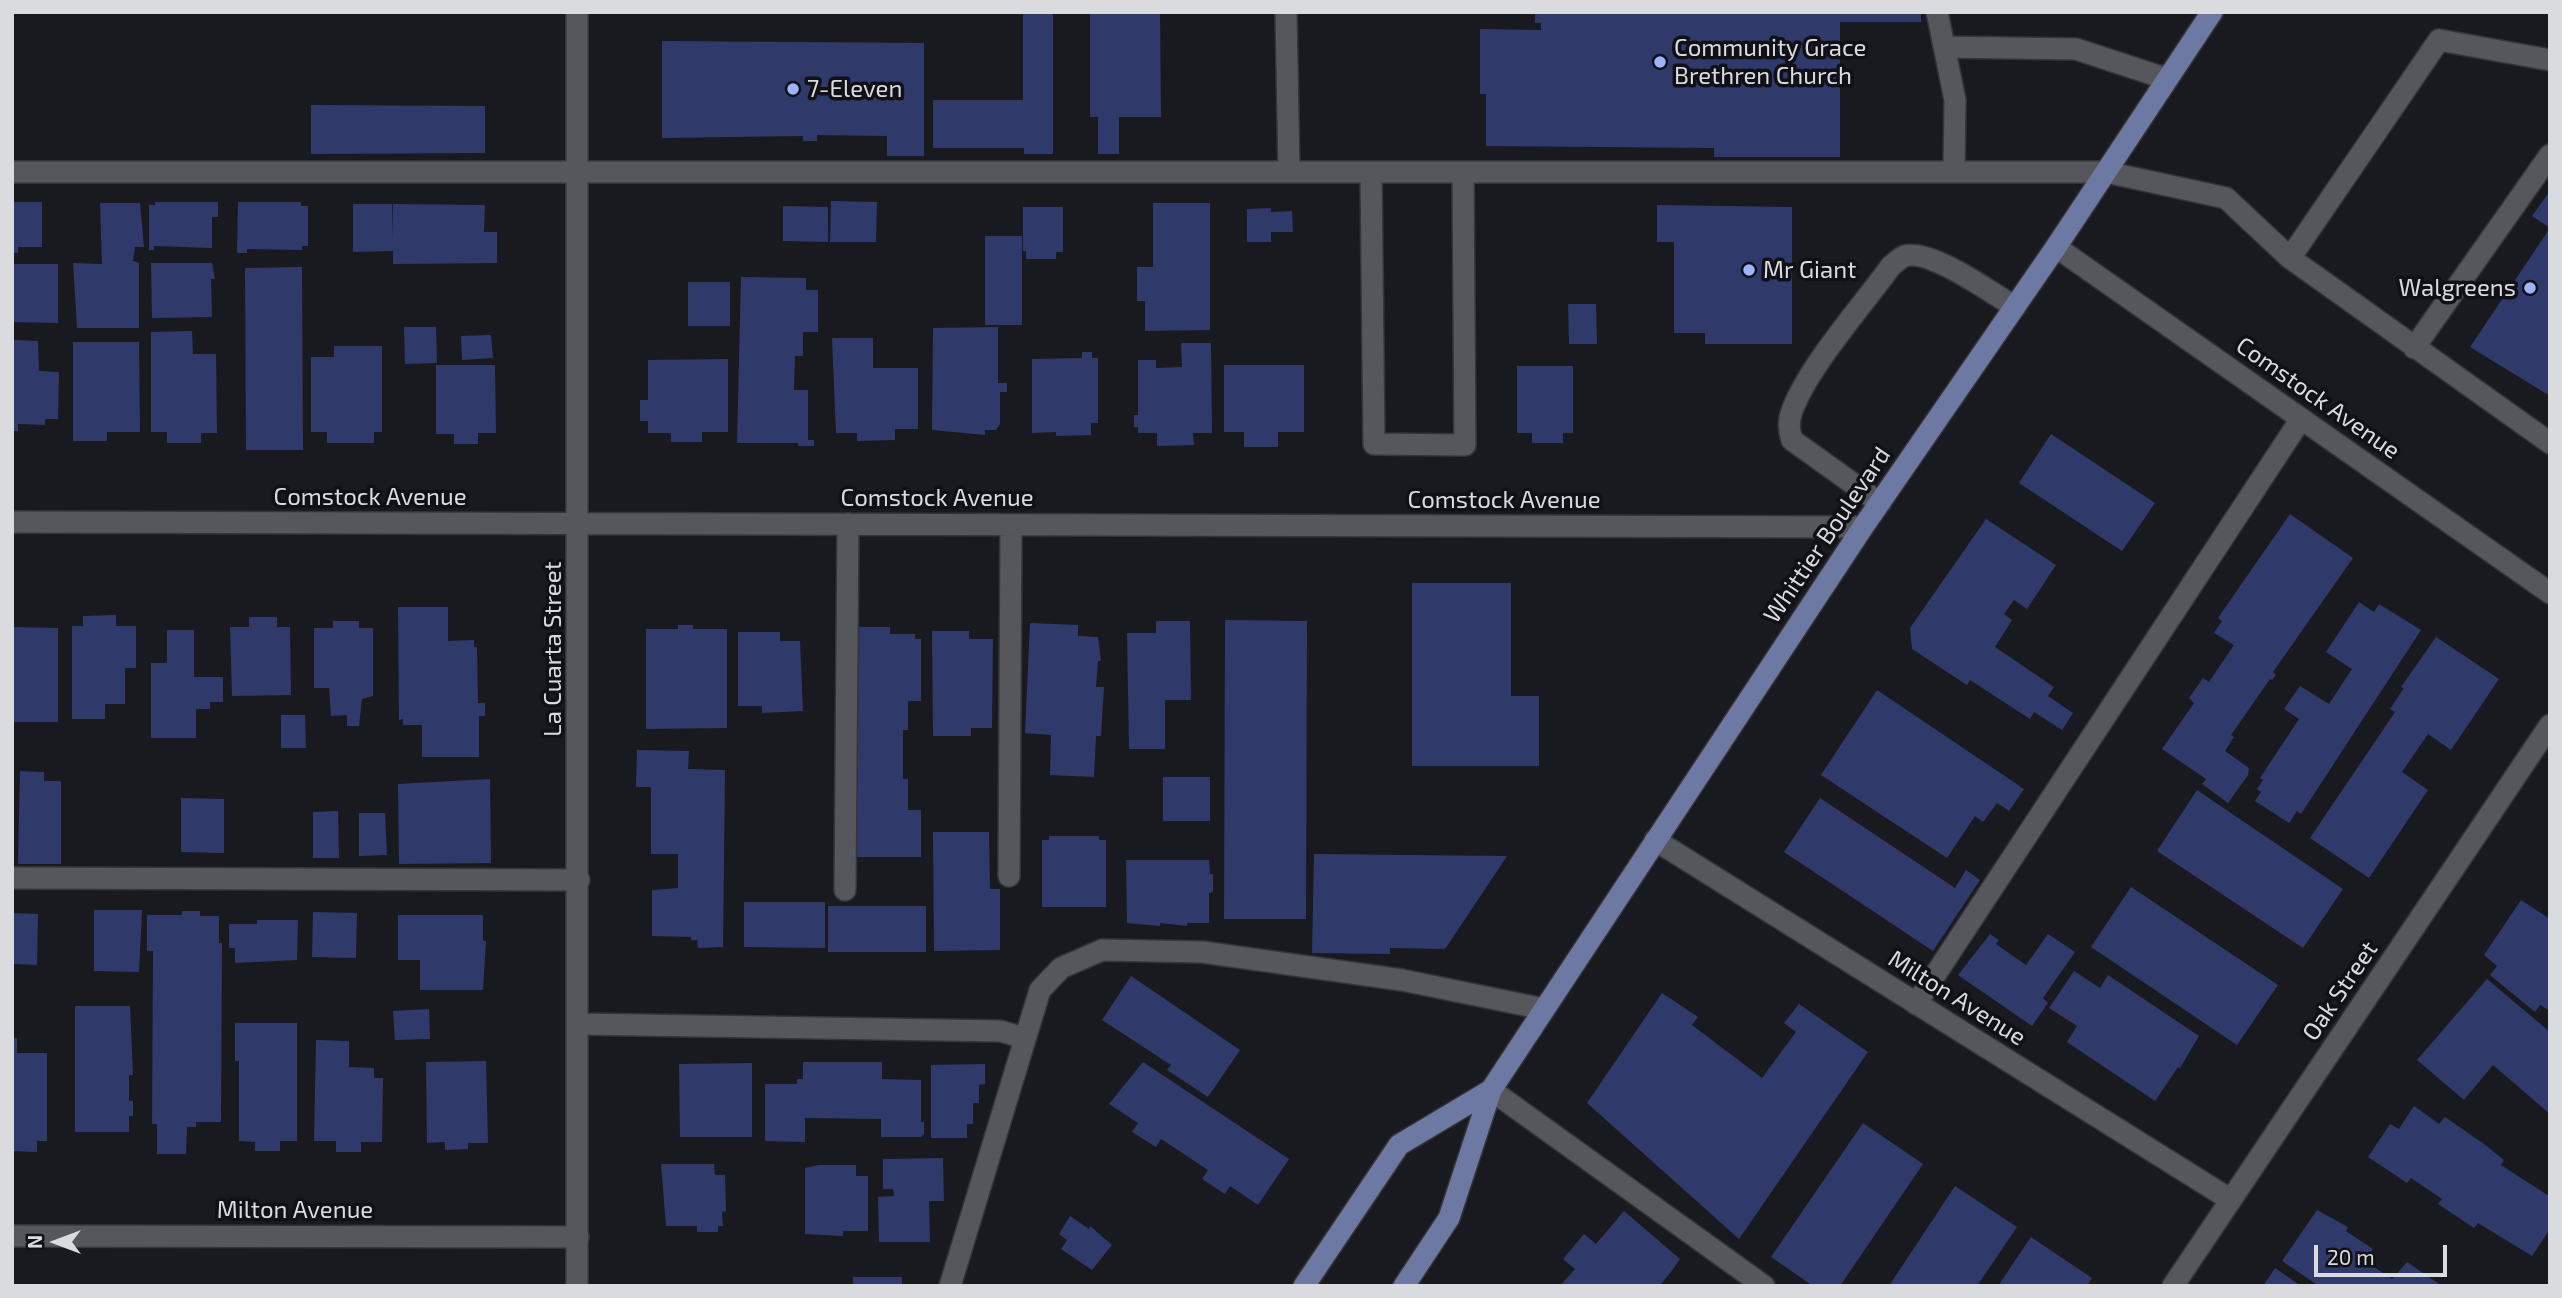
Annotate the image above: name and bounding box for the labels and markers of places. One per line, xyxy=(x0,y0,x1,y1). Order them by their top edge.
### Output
place label: Community Grace Brethren Church xyxy=(1674,34,1866,90)
marker: Community Grace Brethren Church xyxy=(1652,54,1668,70)
place label: 7-Eleven xyxy=(807,75,902,103)
marker: 7-Eleven xyxy=(785,81,801,97)
place label: Mr Giant xyxy=(1763,256,1856,284)
marker: Mr Giant xyxy=(1741,262,1757,278)
place label: Walgreens xyxy=(2399,274,2516,302)
marker: Walgreens xyxy=(2522,280,2538,296)

